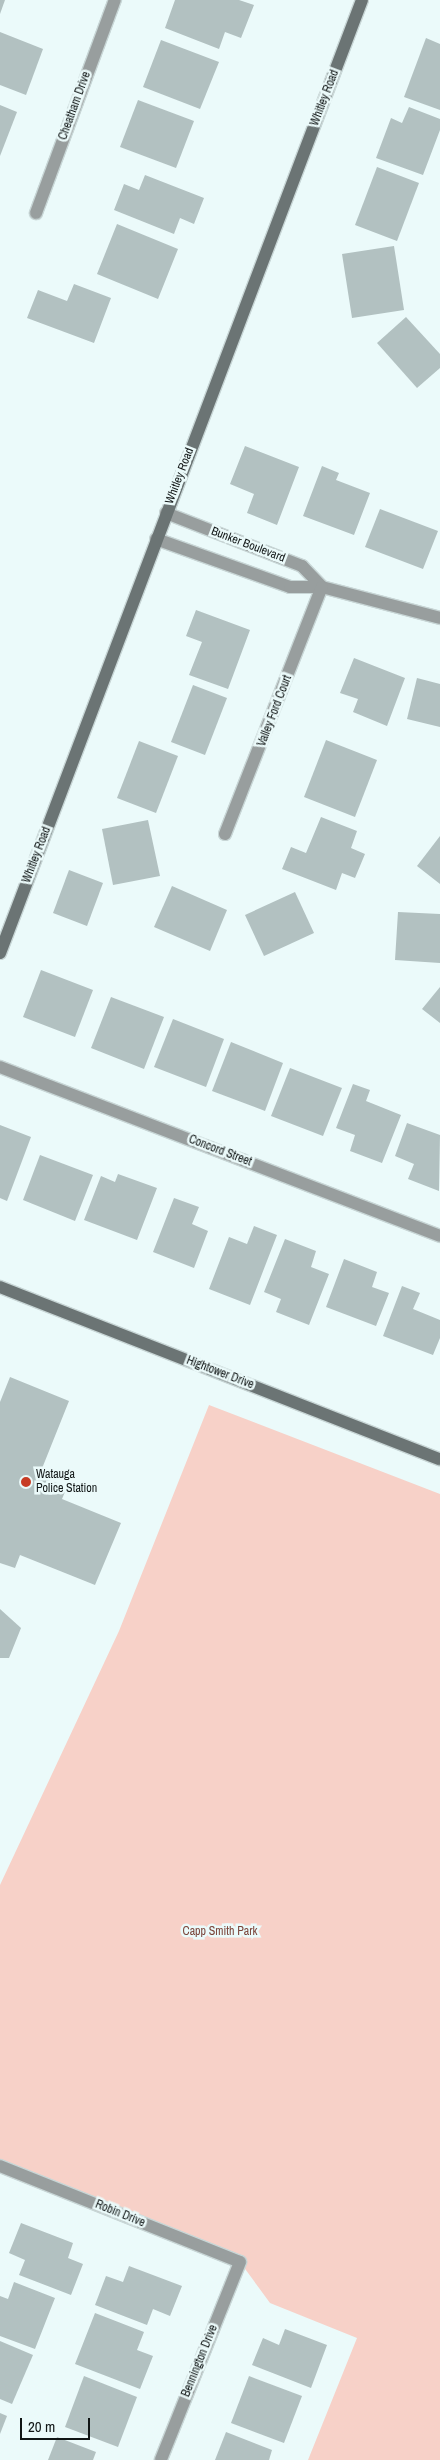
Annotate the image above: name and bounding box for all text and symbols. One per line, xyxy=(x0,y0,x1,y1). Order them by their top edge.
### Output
street label: Whitley Road xyxy=(308,68,342,128)
street label: Cheatham Drive xyxy=(56,70,94,142)
street label: Whitley Road xyxy=(163,446,197,506)
street label: Bunker Boulevard xyxy=(209,524,287,566)
street label: Valley Ford Court xyxy=(255,673,295,749)
street label: Whitley Road xyxy=(20,825,54,885)
street label: Concord Street xyxy=(187,1132,253,1170)
street label: Hightower Drive xyxy=(184,1354,256,1392)
place label: Watauga Police Station xyxy=(36,1468,97,1496)
marker: Watauga Police Station xyxy=(20,1476,32,1488)
park label: Capp Smith Park xyxy=(183,1925,257,1939)
street label: Robin Drive xyxy=(93,2197,147,2231)
street label: Bennington Drive xyxy=(179,2323,221,2399)
scale bar xyxy=(22,2408,92,2440)
text: 20 m xyxy=(28,2416,55,2437)

